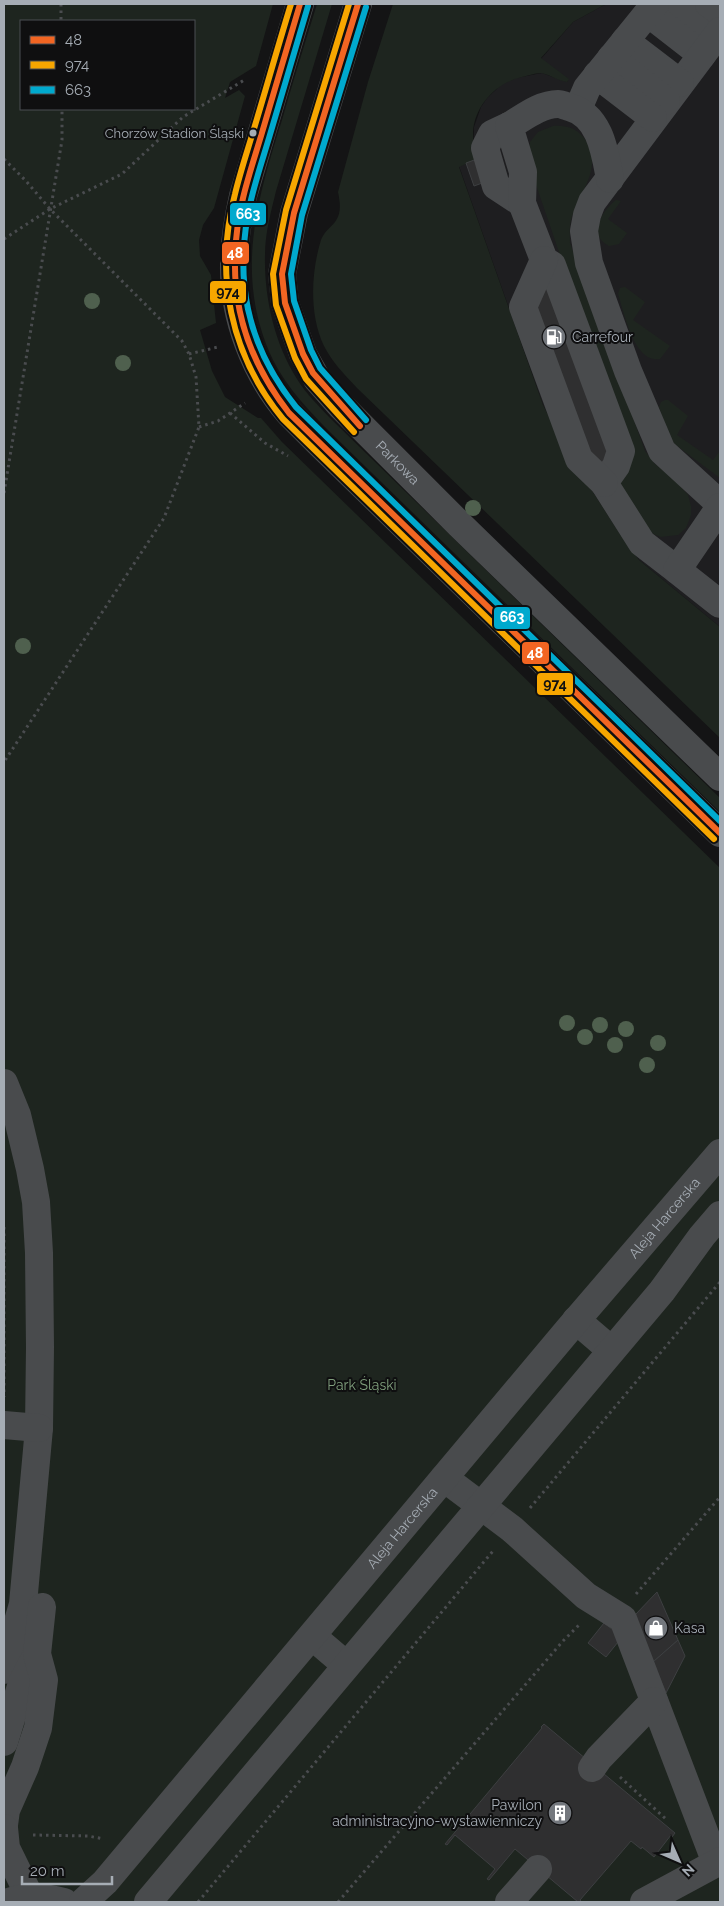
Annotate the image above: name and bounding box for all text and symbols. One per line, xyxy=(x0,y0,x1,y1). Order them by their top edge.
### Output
legend xyxy=(20,20,195,110)
text: 48 xyxy=(65,31,82,49)
text: 974 xyxy=(65,56,89,74)
text: 663 xyxy=(65,81,91,99)
place label: Chorzów Stadion Śląski xyxy=(105,125,244,141)
marker: Chorzów Stadion Śląski xyxy=(248,128,258,138)
line badge: 663 xyxy=(229,202,267,226)
text: 663 xyxy=(236,206,261,222)
line badge: 48 xyxy=(221,241,250,265)
text: 48 xyxy=(227,245,243,261)
line badge: 974 xyxy=(209,280,247,304)
text: 974 xyxy=(216,284,240,300)
fuel station icon: Carrefour xyxy=(541,324,567,350)
place label: Carrefour xyxy=(572,329,633,345)
street label: Parkowa xyxy=(373,438,423,488)
line badge: 663 xyxy=(493,606,531,630)
text: 663 xyxy=(500,609,525,625)
line badge: 48 xyxy=(521,641,550,665)
text: 48 xyxy=(527,645,543,661)
line badge: 974 xyxy=(536,672,574,696)
text: 974 xyxy=(543,676,567,692)
street label: Aleja Harcerska xyxy=(625,1174,703,1261)
park label: Park Śląski xyxy=(327,1376,397,1393)
street label: Aleja Harcerska xyxy=(363,1484,441,1572)
shop icon: Kasa xyxy=(643,1615,669,1641)
place label: Kasa xyxy=(674,1620,705,1636)
place label: Pawilon administracyjno-wystawienniczy xyxy=(332,1797,542,1829)
building icon: Pawilon administracyjno-wystawienniczy xyxy=(547,1800,573,1826)
north arrow xyxy=(654,1836,704,1886)
scale bar xyxy=(22,1854,112,1886)
text: N xyxy=(679,1861,698,1880)
text: 20 m xyxy=(30,1862,65,1880)

